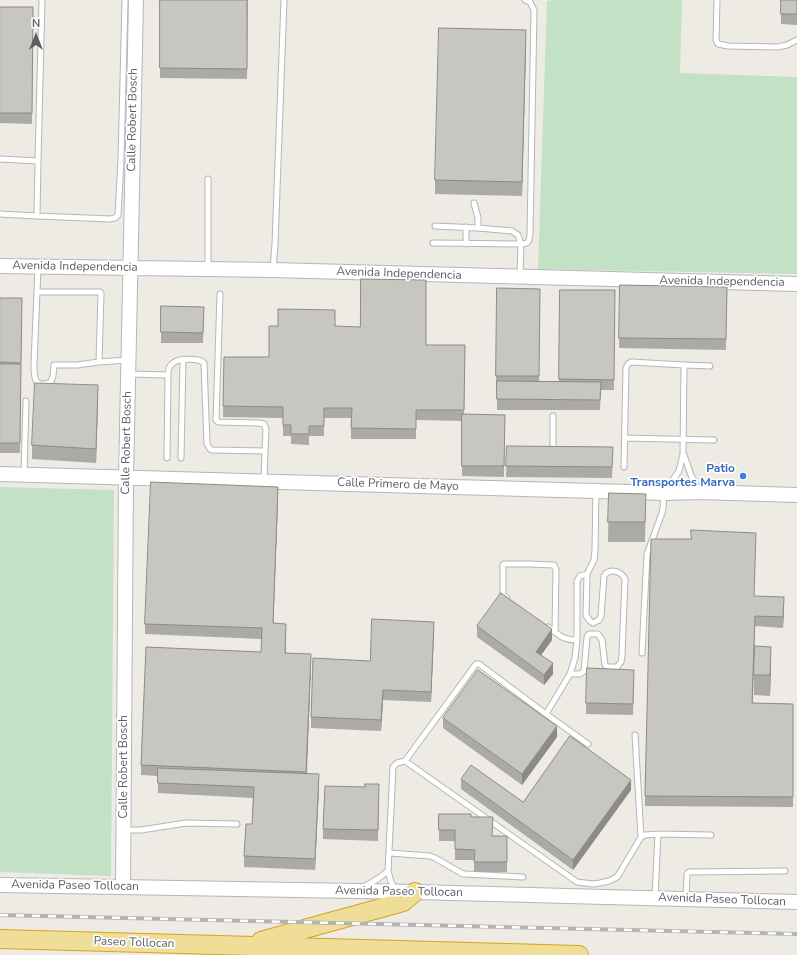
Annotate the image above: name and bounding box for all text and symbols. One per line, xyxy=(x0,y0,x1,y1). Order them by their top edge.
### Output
north arrow xyxy=(16,16,56,56)
text: N xyxy=(32,16,40,31)
street label: Calle Robert Bosch xyxy=(125,68,141,172)
street label: Avenida Independencia xyxy=(12,259,138,275)
street label: Avenida Independencia xyxy=(336,265,462,283)
street label: Avenida Independencia xyxy=(659,274,785,290)
street label: Calle Robert Bosch xyxy=(119,391,135,495)
place label: Patio Transportes Marva xyxy=(630,462,735,490)
marker: Patio Transportes Marva xyxy=(738,471,748,481)
street label: Calle Primero de Mayo xyxy=(337,476,459,494)
street label: Calle Robert Bosch xyxy=(117,715,131,819)
street label: Avenida Paseo Tollocan xyxy=(11,878,139,894)
street label: Avenida Paseo Tollocan xyxy=(335,884,463,900)
street label: Avenida Paseo Tollocan xyxy=(658,891,786,909)
street label: Paseo Tollocan xyxy=(93,934,175,952)

